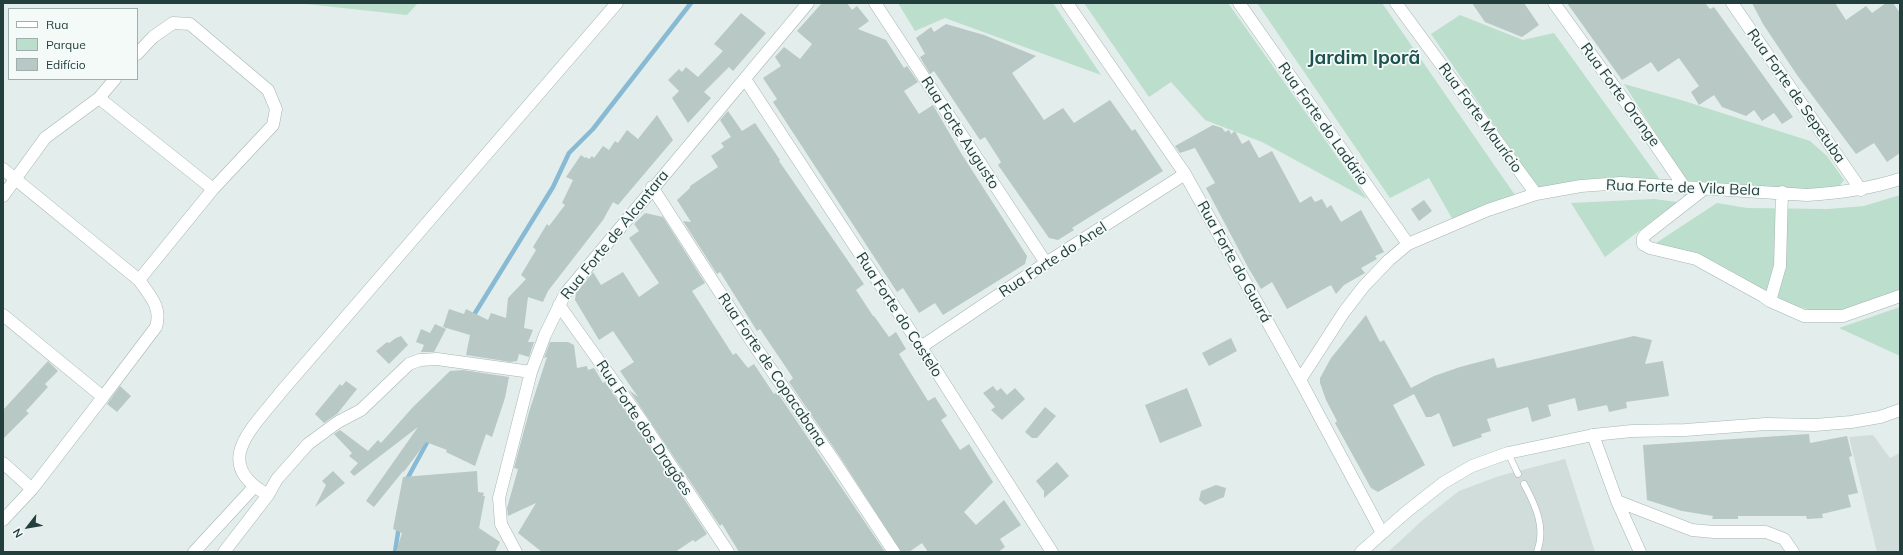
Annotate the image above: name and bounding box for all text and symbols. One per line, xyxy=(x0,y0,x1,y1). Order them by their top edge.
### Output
legend xyxy=(8,8,138,80)
text: Rua xyxy=(46,17,68,32)
street label: Rua Forte de Sepetuba xyxy=(1743,26,1849,166)
text: Parque xyxy=(46,37,86,52)
street label: Rua Forte Orange xyxy=(1576,40,1664,150)
district label: Jardim Iporã xyxy=(1308,47,1420,69)
text: Edifício xyxy=(46,57,86,72)
street label: Rua Forte do Ladário xyxy=(1274,59,1372,189)
street label: Rua Forte Maurício xyxy=(1434,60,1526,176)
street label: Rua Forte Augusto xyxy=(917,73,1003,193)
street label: Rua Forte de Alcantara xyxy=(557,167,673,303)
street label: Rua Forte de Vila Bela xyxy=(1606,176,1760,200)
street label: Rua Forte do Guará xyxy=(1193,198,1275,326)
street label: Rua Forte do Anel xyxy=(996,218,1110,302)
street label: Rua Forte do Castelo xyxy=(852,249,946,381)
street label: Rua Forte de Copacabana xyxy=(714,290,830,450)
street label: Rua Forte dos Dragões xyxy=(592,357,696,499)
north arrow xyxy=(8,507,48,547)
text: N xyxy=(10,526,26,540)

